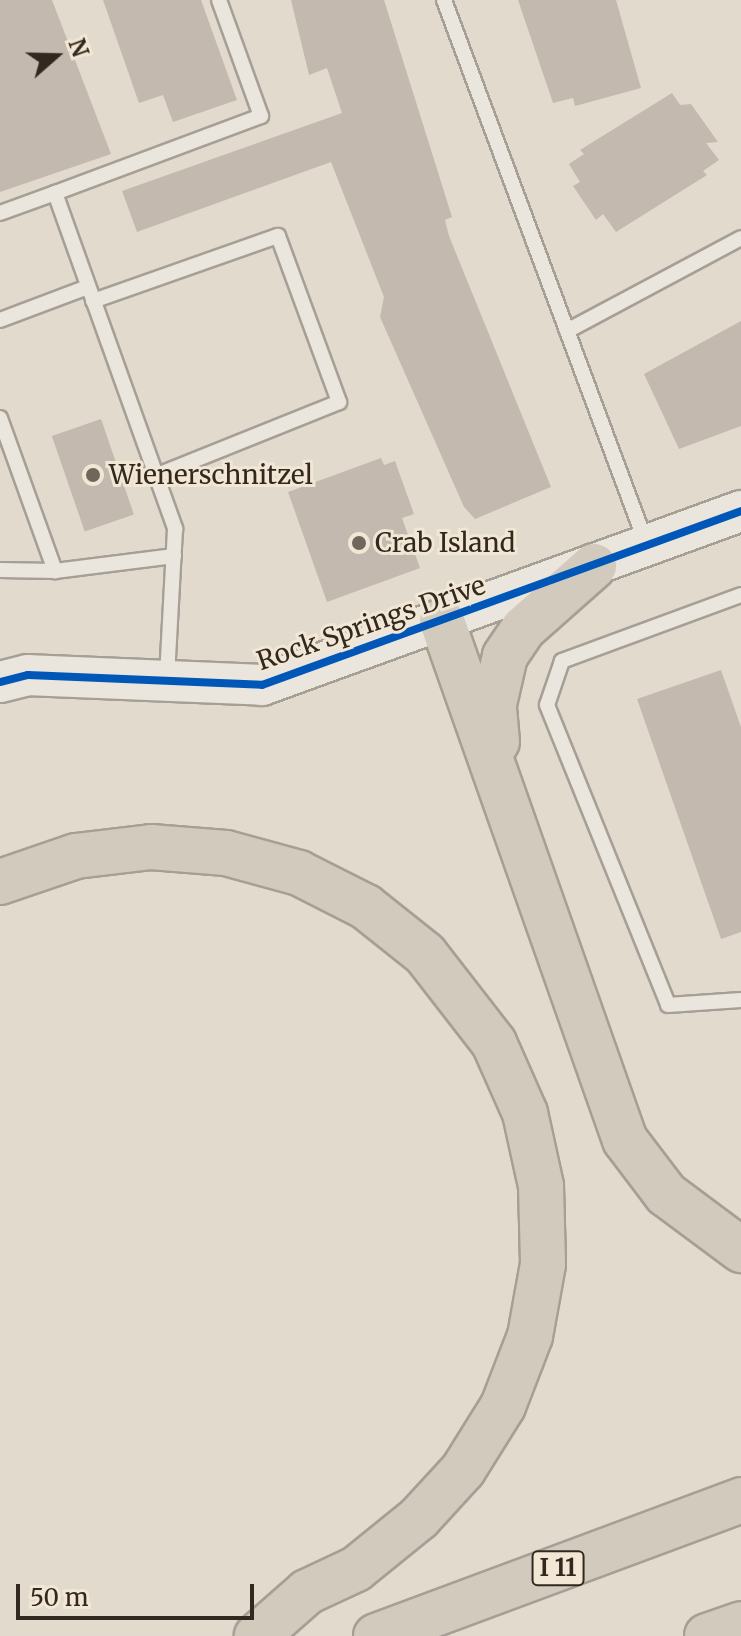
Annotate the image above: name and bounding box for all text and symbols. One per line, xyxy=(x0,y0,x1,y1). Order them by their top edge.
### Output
north arrow xyxy=(16,16,96,96)
text: N xyxy=(62,35,95,61)
place label: Wienerschnitzel xyxy=(109,459,313,491)
marker: Wienerschnitzel xyxy=(84,466,102,484)
place label: Crab Island xyxy=(375,527,515,559)
marker: Crab Island xyxy=(350,534,368,552)
street label: Rock Springs Drive xyxy=(253,569,489,677)
road number: I 11 xyxy=(530,1548,586,1588)
scale bar xyxy=(20,1568,258,1618)
text: 50 m xyxy=(30,1582,89,1613)

